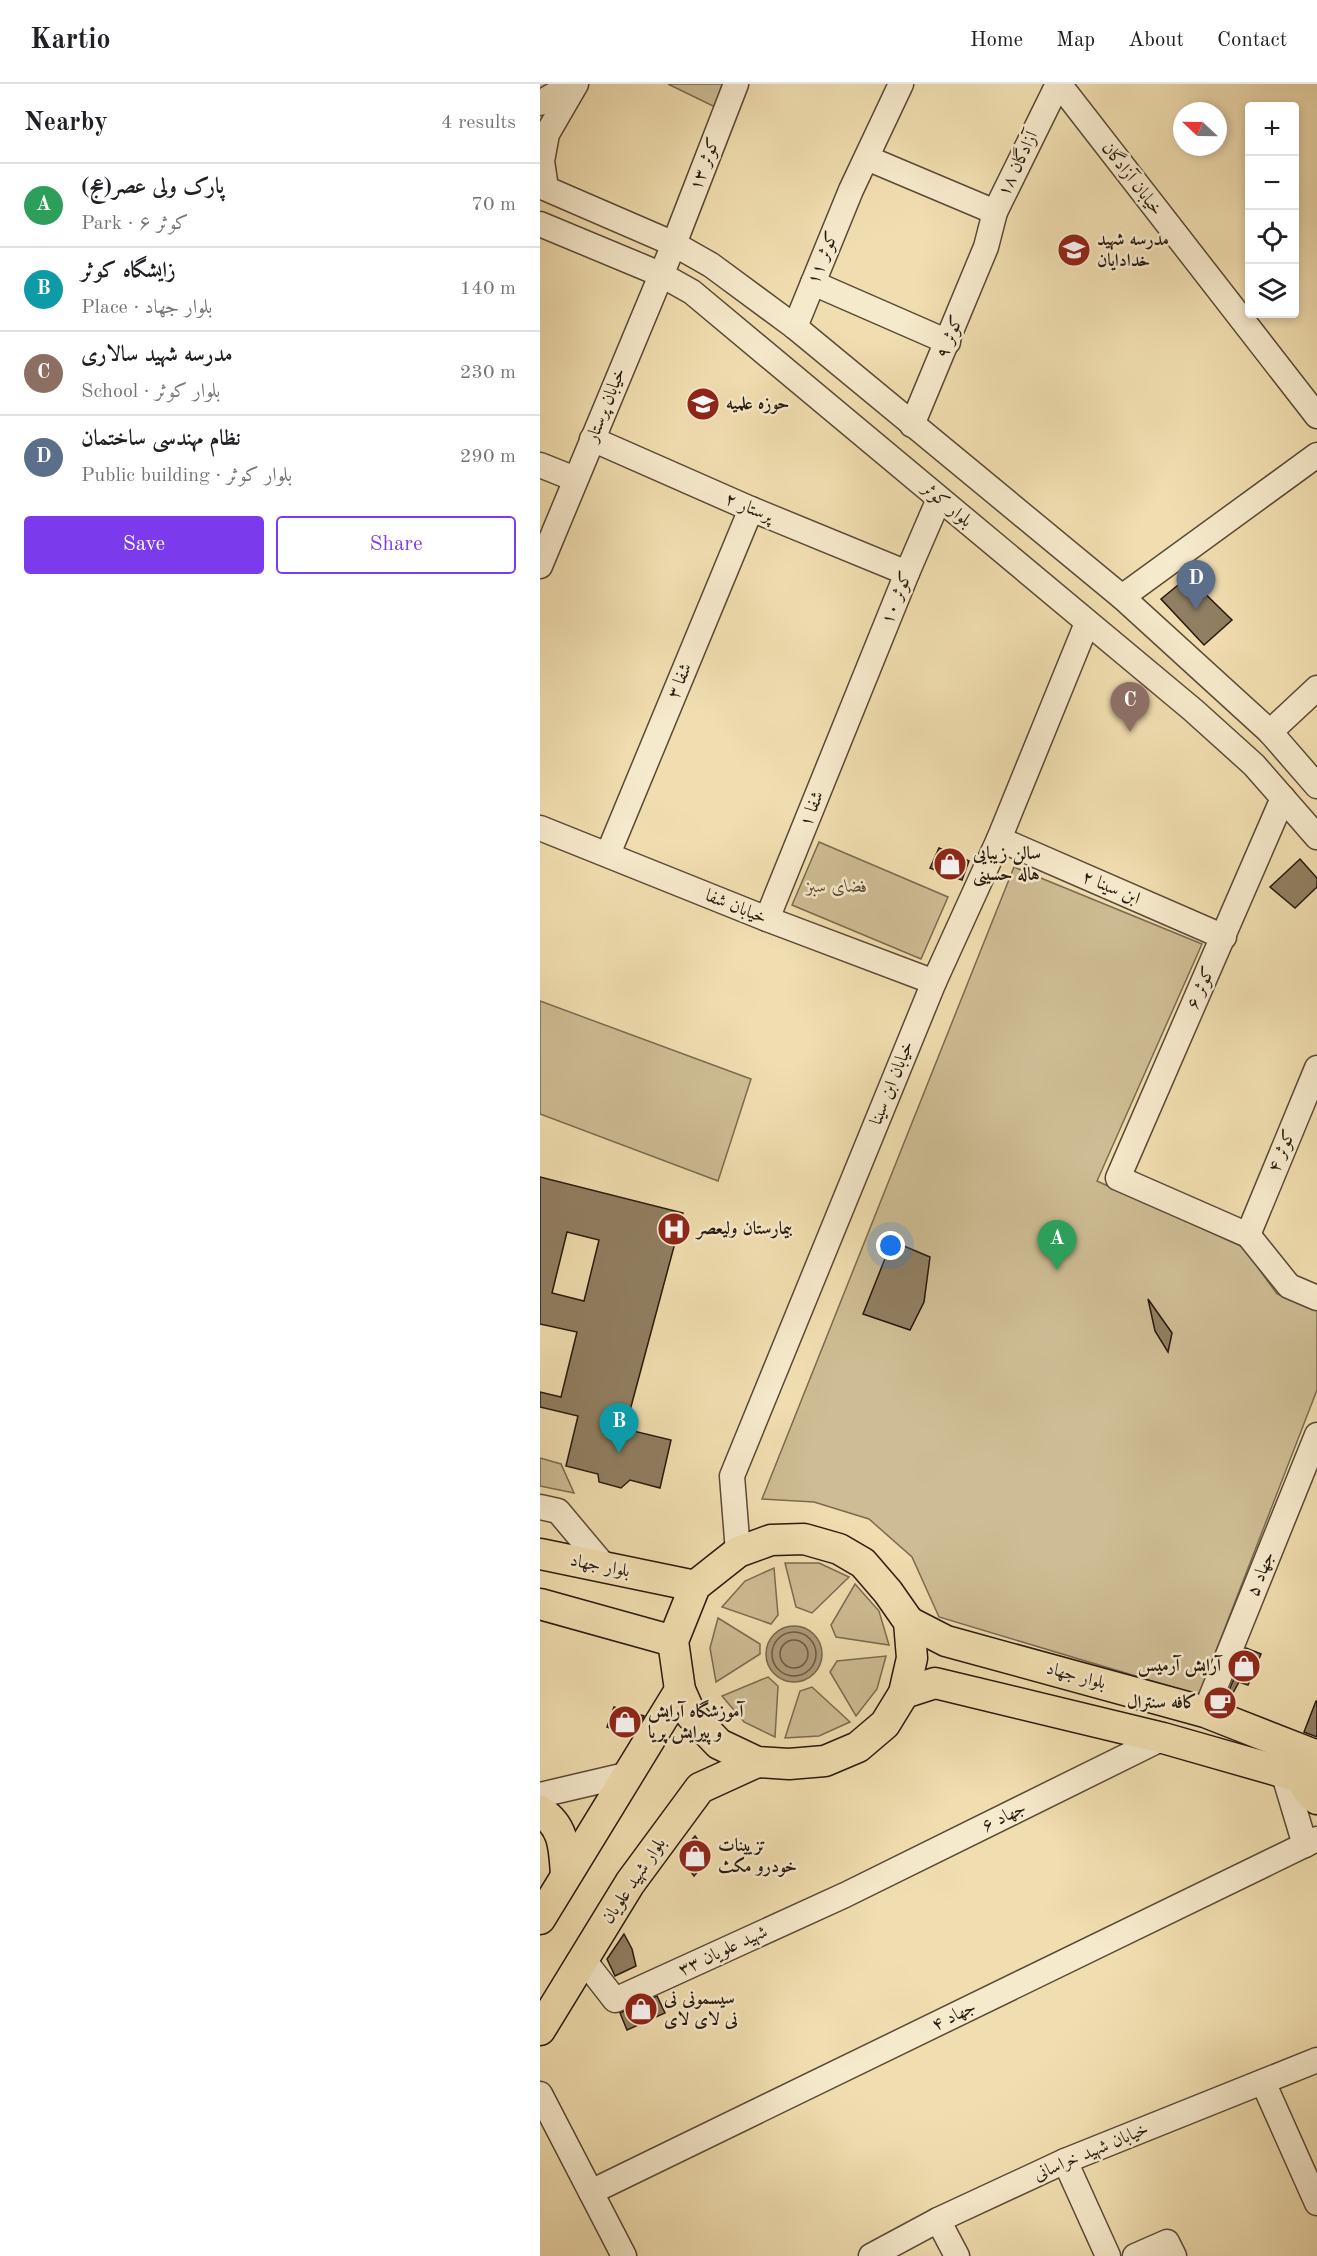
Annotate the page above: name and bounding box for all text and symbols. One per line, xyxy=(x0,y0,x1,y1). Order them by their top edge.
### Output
text: Kartio xyxy=(30,27,111,55)
text: Home xyxy=(970,30,1023,51)
text: Map xyxy=(1056,30,1095,51)
text: About xyxy=(1128,30,1184,51)
text: Contact xyxy=(1217,30,1287,51)
north arrow xyxy=(1173,102,1227,156)
map controls xyxy=(1245,102,1299,318)
button: + xyxy=(1245,102,1299,156)
text: Nearby xyxy=(24,110,108,136)
text: 4 results xyxy=(441,113,516,133)
street label: آزادگان ۱۸ xyxy=(992,125,1043,200)
street label: کوثر ۱۳ xyxy=(687,135,724,193)
street label: خیابان آزادگان xyxy=(1097,137,1168,219)
button: − xyxy=(1245,156,1299,210)
text: پارک ولی عصر(عج) xyxy=(81,176,224,198)
text: A xyxy=(36,195,51,215)
text: 70 m xyxy=(471,195,516,215)
button: locate xyxy=(1245,210,1299,264)
text: Park · کوثر ۶ xyxy=(81,214,188,234)
street label: کوثر ۱۱ xyxy=(804,229,843,287)
place label: مدرسه شهید خدادایان xyxy=(1097,231,1169,271)
school or university icon: مدرسه شهید خدادایان xyxy=(1056,232,1092,268)
text: زایشگاه کوثر xyxy=(81,260,176,282)
button: layers xyxy=(1245,264,1299,318)
text: B xyxy=(36,279,51,299)
text: 140 m xyxy=(460,279,516,299)
text: Place · بلوار جهاد xyxy=(81,298,212,318)
street label: کوثر ۹ xyxy=(933,313,968,361)
text: مدرسه شهید سالاری xyxy=(81,344,233,366)
text: C xyxy=(37,363,50,383)
text: 230 m xyxy=(460,363,516,383)
street label: خیابان پرستار xyxy=(582,366,630,447)
text: School · بلوار کوثر xyxy=(81,382,220,402)
school or university icon: حوزه علمیه xyxy=(685,386,721,422)
place label: حوزه علمیه xyxy=(726,395,790,414)
text: نظام مهندسی ساختمان xyxy=(81,428,241,450)
text: D xyxy=(36,447,51,467)
text: 290 m xyxy=(460,447,516,467)
text: Public building · بلوار کوثر xyxy=(81,466,292,486)
street label: بلوار کوثر xyxy=(917,478,975,532)
street label: پرستار ۲ xyxy=(722,490,777,528)
button: Save xyxy=(24,516,264,574)
button: Share xyxy=(276,516,516,574)
pin: D xyxy=(1176,560,1216,610)
street label: کوثر ۱۰ xyxy=(878,569,917,627)
street label: شفا ۳ xyxy=(665,661,695,701)
pin: C xyxy=(1110,682,1150,732)
street label: شفا ۱ xyxy=(797,789,827,829)
place label: سالن زیبایی هاله حسینی xyxy=(972,845,1041,887)
shop icon: سالن زیبایی هاله حسینی xyxy=(932,846,968,882)
street label: ابن سینا ۲ xyxy=(1079,868,1143,909)
park label: فضای سبز xyxy=(804,878,868,897)
street label: خیابان شفا xyxy=(702,887,769,928)
street label: کوثر ۶ xyxy=(1184,964,1219,1012)
street label: خیابان ابن سینا xyxy=(867,1038,918,1128)
street label: کوثر ۴ xyxy=(1265,1127,1300,1175)
hospital icon: بیمارستان ولیعصر xyxy=(656,1211,692,1247)
place label: بیمارستان ولیعصر xyxy=(695,1220,792,1240)
pin: A xyxy=(1038,1220,1076,1270)
your location xyxy=(876,1231,905,1260)
pin: B xyxy=(600,1404,638,1453)
street label: جهاد ۵ xyxy=(1244,1549,1278,1599)
street label: بلوار جهاد xyxy=(568,1551,632,1582)
shop icon: آرایش آرمیس xyxy=(1226,1648,1262,1684)
place label: آرایش آرمیس xyxy=(1138,1654,1223,1677)
street label: بلوار جهاد xyxy=(1044,1659,1108,1694)
cafe icon: کافه سنترال xyxy=(1202,1685,1238,1721)
place label: کافه سنترال xyxy=(1127,1692,1197,1713)
place label: آموزشگاه آرایش و پیرایش پریا xyxy=(648,1699,745,1745)
shop icon: آموزشگاه آرایش و پیرایش پریا xyxy=(607,1704,643,1740)
street label: جهاد ۶ xyxy=(979,1799,1029,1835)
street label: بلوار شهید علویان xyxy=(599,1835,671,1928)
place label: تزیینات خودرو مکث xyxy=(718,1837,797,1877)
shop icon: تزیینات خودرو مکث xyxy=(677,1838,713,1874)
street label: شهید علویان ۳۳ xyxy=(676,1923,771,1981)
place label: سیسمونی نی نی لای لای xyxy=(663,1990,738,2030)
shop icon: سیسمونی نی نی لای لای xyxy=(623,1991,659,2027)
street label: جهاد ۴ xyxy=(929,1998,979,2034)
street label: خیابان شهید خراسانی xyxy=(1031,2120,1152,2186)

